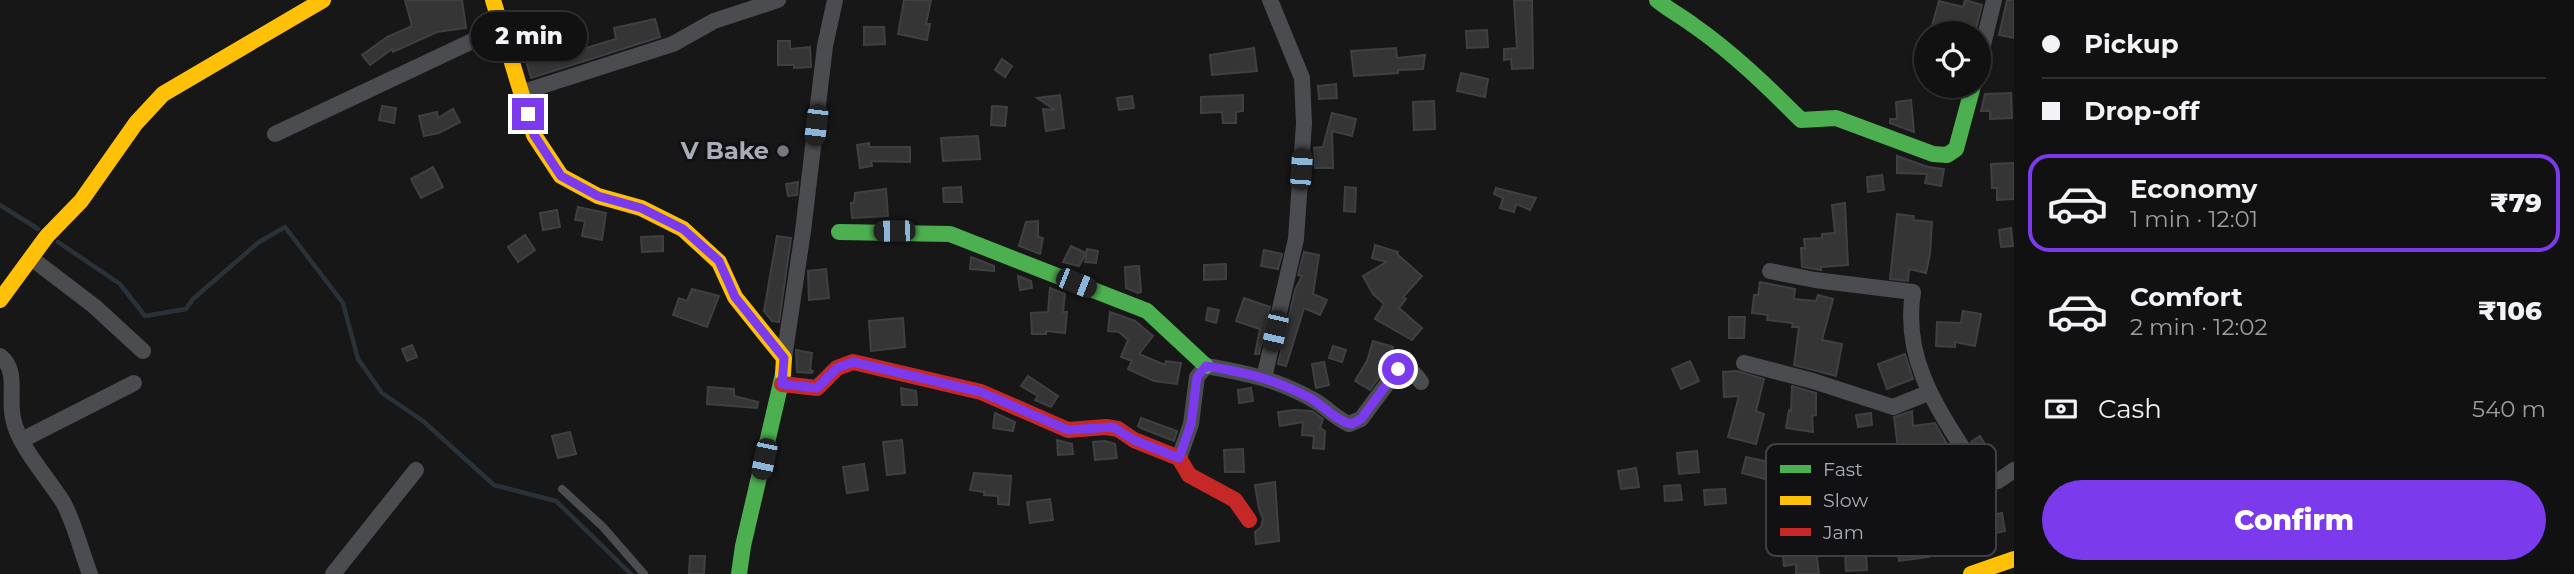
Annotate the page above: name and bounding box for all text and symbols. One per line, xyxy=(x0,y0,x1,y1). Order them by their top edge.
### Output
callout: 2 min xyxy=(470,12,586,61)
map controls xyxy=(1914,21,1991,98)
button: locate xyxy=(1914,21,1991,98)
text: 2 min xyxy=(495,22,563,50)
text: Pickup xyxy=(2084,28,2179,60)
text: Drop-off xyxy=(2084,95,2199,127)
route end xyxy=(512,98,544,130)
car xyxy=(804,103,829,147)
place label: V Bake xyxy=(680,136,769,165)
marker: V Bake xyxy=(775,143,791,159)
car xyxy=(1290,147,1313,191)
icon: car xyxy=(2046,172,2109,235)
text: Economy xyxy=(2130,173,2257,205)
text: ₹79 xyxy=(2490,187,2542,219)
text: 1 min · 12:01 xyxy=(2130,205,2258,233)
car xyxy=(873,220,916,242)
car xyxy=(1053,265,1100,301)
icon: car xyxy=(2046,280,2109,343)
text: Comfort xyxy=(2130,281,2242,313)
text: ₹106 xyxy=(2478,295,2542,327)
car xyxy=(1261,308,1290,354)
text: 2 min · 12:02 xyxy=(2130,313,2268,341)
route start xyxy=(1382,353,1414,385)
icon: cash xyxy=(2042,390,2080,428)
text: Cash xyxy=(2098,393,2162,425)
text: 540 m xyxy=(2472,395,2546,423)
car xyxy=(750,436,779,482)
legend xyxy=(1766,444,1996,556)
text: Fast xyxy=(1823,458,1863,481)
button: Confirm xyxy=(2042,480,2546,560)
text: Slow xyxy=(1823,489,1868,512)
text: Jam xyxy=(1822,521,1864,544)

